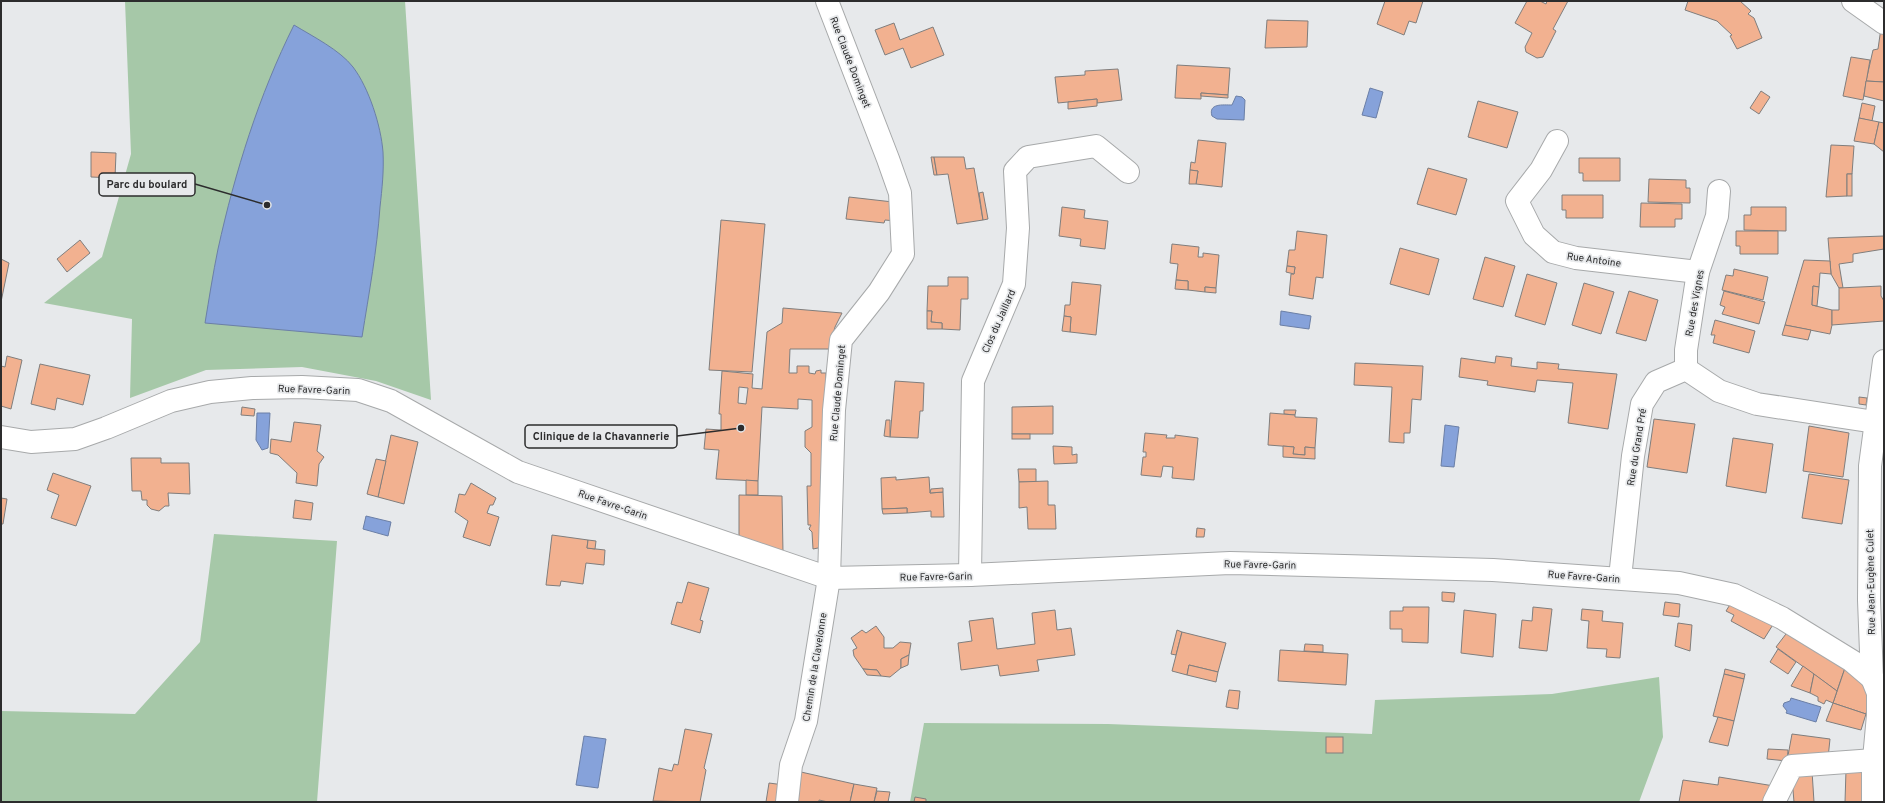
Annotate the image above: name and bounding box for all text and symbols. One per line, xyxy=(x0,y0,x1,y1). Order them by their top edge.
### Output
street label: Rue Claude Dominget xyxy=(826,15,873,110)
callout: Parc du boulard xyxy=(99,173,195,196)
text: Parc du boulard xyxy=(107,178,187,192)
street label: Rue Antoine xyxy=(1566,250,1622,271)
street label: Rue des Vignes xyxy=(1683,268,1708,338)
street label: Clos du Jaillard xyxy=(980,288,1019,355)
street label: Rue Claude Dominget xyxy=(828,344,849,442)
street label: Rue Favre-Garin xyxy=(278,383,350,398)
street label: Rue du Grand Pré xyxy=(1625,407,1650,487)
callout: Clinique de la Chavannerie xyxy=(525,425,677,448)
text: Clinique de la Chavannerie xyxy=(533,430,669,444)
street label: Rue Favre-Garin xyxy=(576,487,649,523)
street label: Rue Jean-Eugène Culet xyxy=(1864,529,1879,635)
street label: Rue Favre-Garin xyxy=(1224,558,1296,573)
street label: Rue Favre-Garin xyxy=(1547,568,1621,587)
street label: Rue Favre-Garin xyxy=(900,570,972,585)
street label: Chemin de la Clavelonne xyxy=(800,612,831,723)

